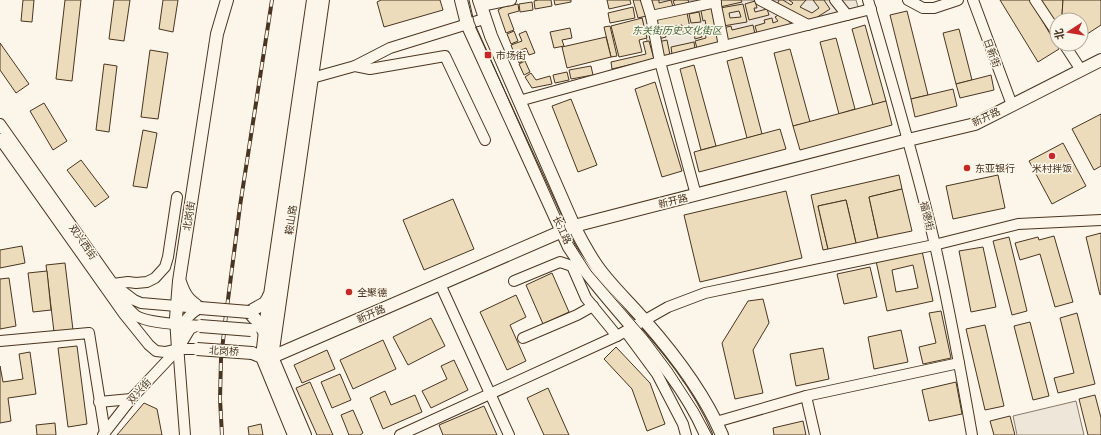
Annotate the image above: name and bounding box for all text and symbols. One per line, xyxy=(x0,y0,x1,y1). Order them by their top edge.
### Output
north arrow xyxy=(1049,12,1089,52)
park label: 东关街历史文化街区 xyxy=(632,24,724,37)
text: 北 xyxy=(1051,27,1067,41)
street label: 日新街 xyxy=(981,37,1003,69)
place label: 市场街 xyxy=(496,49,526,62)
marker: 市场街 xyxy=(483,50,493,60)
street label: 新开路 xyxy=(970,105,1002,129)
marker: 米村拌饭 xyxy=(1047,151,1057,161)
place label: 东亚银行 xyxy=(975,162,1015,175)
place label: 米村拌饭 xyxy=(1032,162,1072,175)
marker: 东亚银行 xyxy=(962,163,972,173)
street label: 新开路 xyxy=(657,191,689,211)
street label: 北岗街 xyxy=(180,200,198,232)
street label: 福德街 xyxy=(917,200,937,232)
street label: 鞍山路 xyxy=(282,204,300,236)
street label: 长江路 xyxy=(550,214,574,246)
street label: 双兴西街 xyxy=(66,222,100,262)
place label: 全聚德 xyxy=(357,286,387,299)
marker: 全聚德 xyxy=(344,287,354,297)
street label: 新开路 xyxy=(355,302,387,326)
street label: 北岗桥 xyxy=(209,343,239,359)
street label: 双兴街 xyxy=(124,376,154,406)

